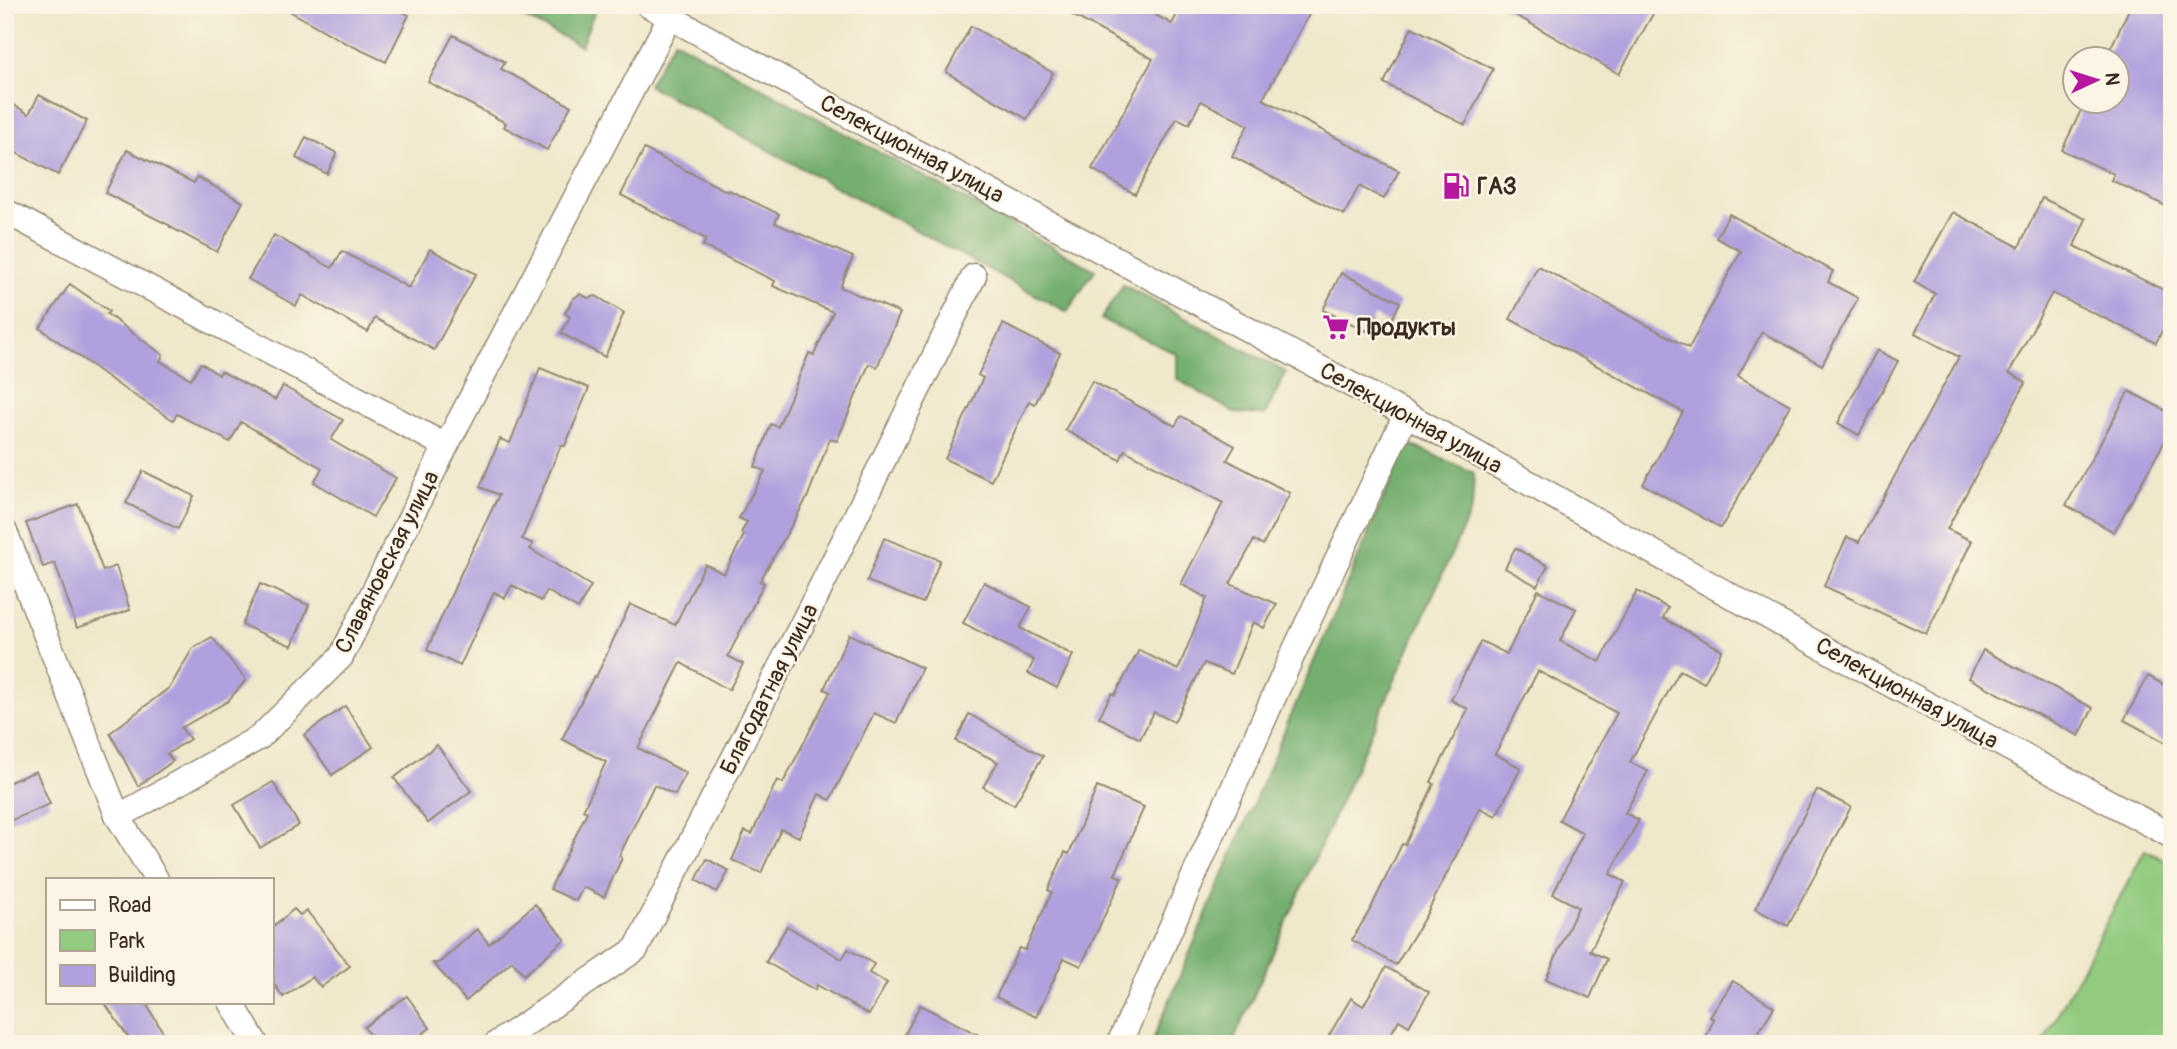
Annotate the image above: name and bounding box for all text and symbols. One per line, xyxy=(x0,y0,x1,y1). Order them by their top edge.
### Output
north arrow xyxy=(2062,46,2132,116)
text: N xyxy=(2100,72,2124,86)
street label: Селекционная улица xyxy=(815,88,1009,210)
fuel station icon: ГАЗ xyxy=(1441,171,1471,201)
place label: ГАЗ xyxy=(1477,172,1517,201)
supermarket icon: Продукты xyxy=(1321,312,1351,342)
place label: Продукты xyxy=(1357,313,1456,342)
street label: Селекционная улица xyxy=(1315,356,1507,480)
street label: Славяновская улица xyxy=(328,466,446,658)
street label: Благодатная улица xyxy=(713,599,825,779)
street label: Селекционная улица xyxy=(1811,631,2003,755)
legend xyxy=(46,878,273,1004)
text: Road xyxy=(108,892,152,919)
text: Park xyxy=(108,928,145,955)
text: Building xyxy=(108,962,175,989)

